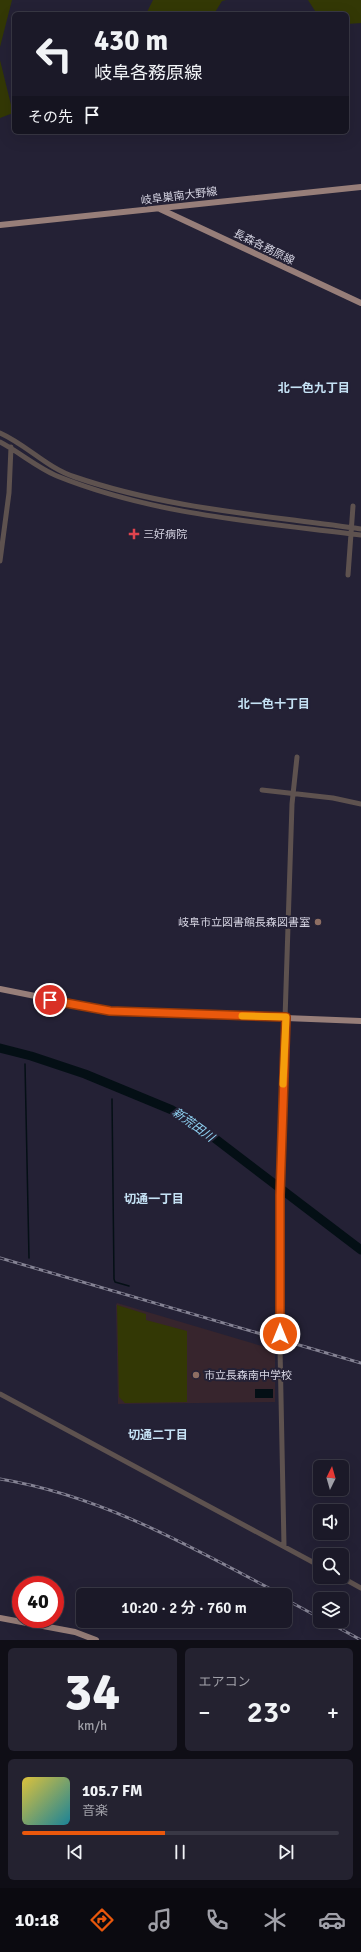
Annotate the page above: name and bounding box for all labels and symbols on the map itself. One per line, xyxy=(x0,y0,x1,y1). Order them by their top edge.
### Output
street label: 岐阜巣南大野線 xyxy=(140,185,218,207)
street label: 長森各務原線 xyxy=(231,227,297,267)
district label: 北一色九丁目 xyxy=(278,381,350,396)
marker: 三好病院 xyxy=(128,528,140,540)
place label: 三好病院 xyxy=(143,528,187,541)
district label: 北一色十丁目 xyxy=(238,697,310,712)
place label: 岐阜市立図書館長森図書室 xyxy=(178,916,310,929)
marker: 岐阜市立図書館長森図書室 xyxy=(313,917,323,927)
pin xyxy=(33,983,67,1017)
water label: 新荒田川 xyxy=(169,1105,218,1146)
district label: 切通一丁目 xyxy=(124,1192,184,1207)
position arrow xyxy=(259,1313,301,1355)
place label: 市立長森南中学校 xyxy=(204,1369,292,1382)
marker: 市立長森南中学校 xyxy=(191,1370,201,1380)
district label: 切通二丁目 xyxy=(128,1428,188,1443)
north arrow xyxy=(313,1460,349,1496)
speed limit sign: 40 xyxy=(12,1576,64,1628)

